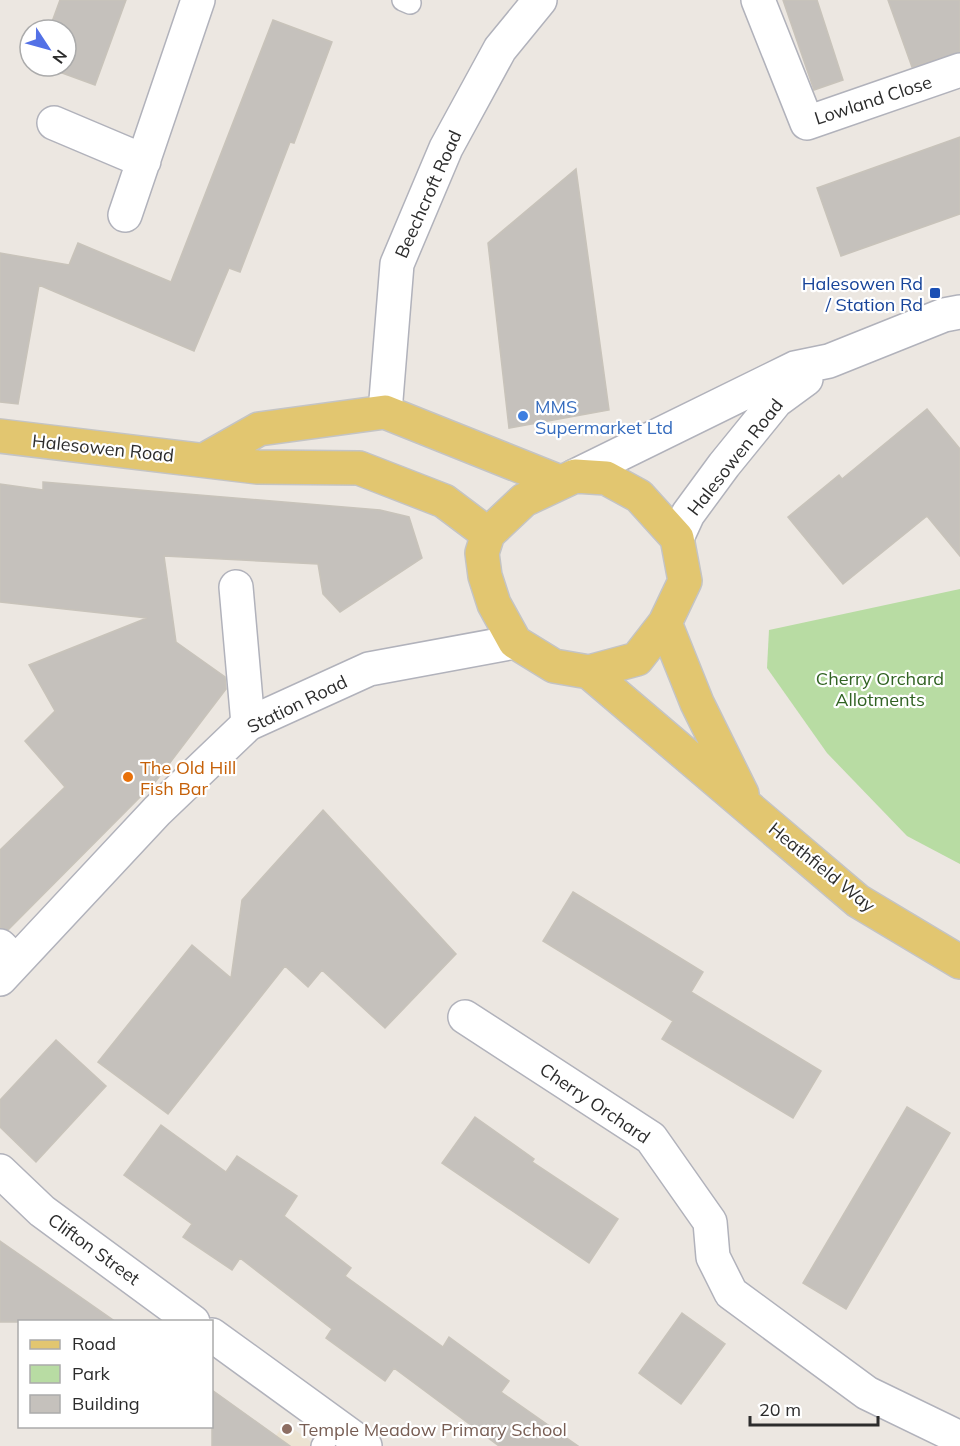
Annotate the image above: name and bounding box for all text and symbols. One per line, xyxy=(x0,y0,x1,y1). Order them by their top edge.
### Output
north arrow xyxy=(18,18,78,78)
text: N xyxy=(48,46,72,68)
street label: Lowland Close xyxy=(811,70,935,130)
street label: Beechcroft Road xyxy=(390,126,466,262)
place label: Halesowen Rd / Station Rd xyxy=(802,272,923,316)
marker: Halesowen Rd / Station Rd xyxy=(928,286,942,300)
street label: Halesowen Road xyxy=(682,394,788,520)
place label: MMS Supermarket Ltd xyxy=(535,395,673,439)
marker: MMS Supermarket Ltd xyxy=(516,409,530,423)
street label: Halesowen Road xyxy=(31,429,175,467)
park label: Cherry Orchard Allotments xyxy=(816,667,944,711)
street label: Station Road xyxy=(243,670,351,738)
place label: The Old Hill Fish Bar xyxy=(140,756,236,800)
marker: The Old Hill Fish Bar xyxy=(121,770,135,784)
street label: Heathfield Way xyxy=(764,817,880,917)
street label: Cherry Orchard xyxy=(535,1058,655,1148)
street label: Clifton Street xyxy=(44,1208,144,1290)
legend xyxy=(18,1320,213,1428)
text: Road xyxy=(72,1332,116,1355)
text: Park xyxy=(72,1362,111,1385)
scale bar xyxy=(750,1389,878,1427)
text: Building xyxy=(72,1392,140,1415)
text: 20 m xyxy=(759,1398,801,1421)
place label: Temple Meadow Primary School xyxy=(299,1418,567,1441)
marker: Temple Meadow Primary School xyxy=(280,1422,294,1436)

